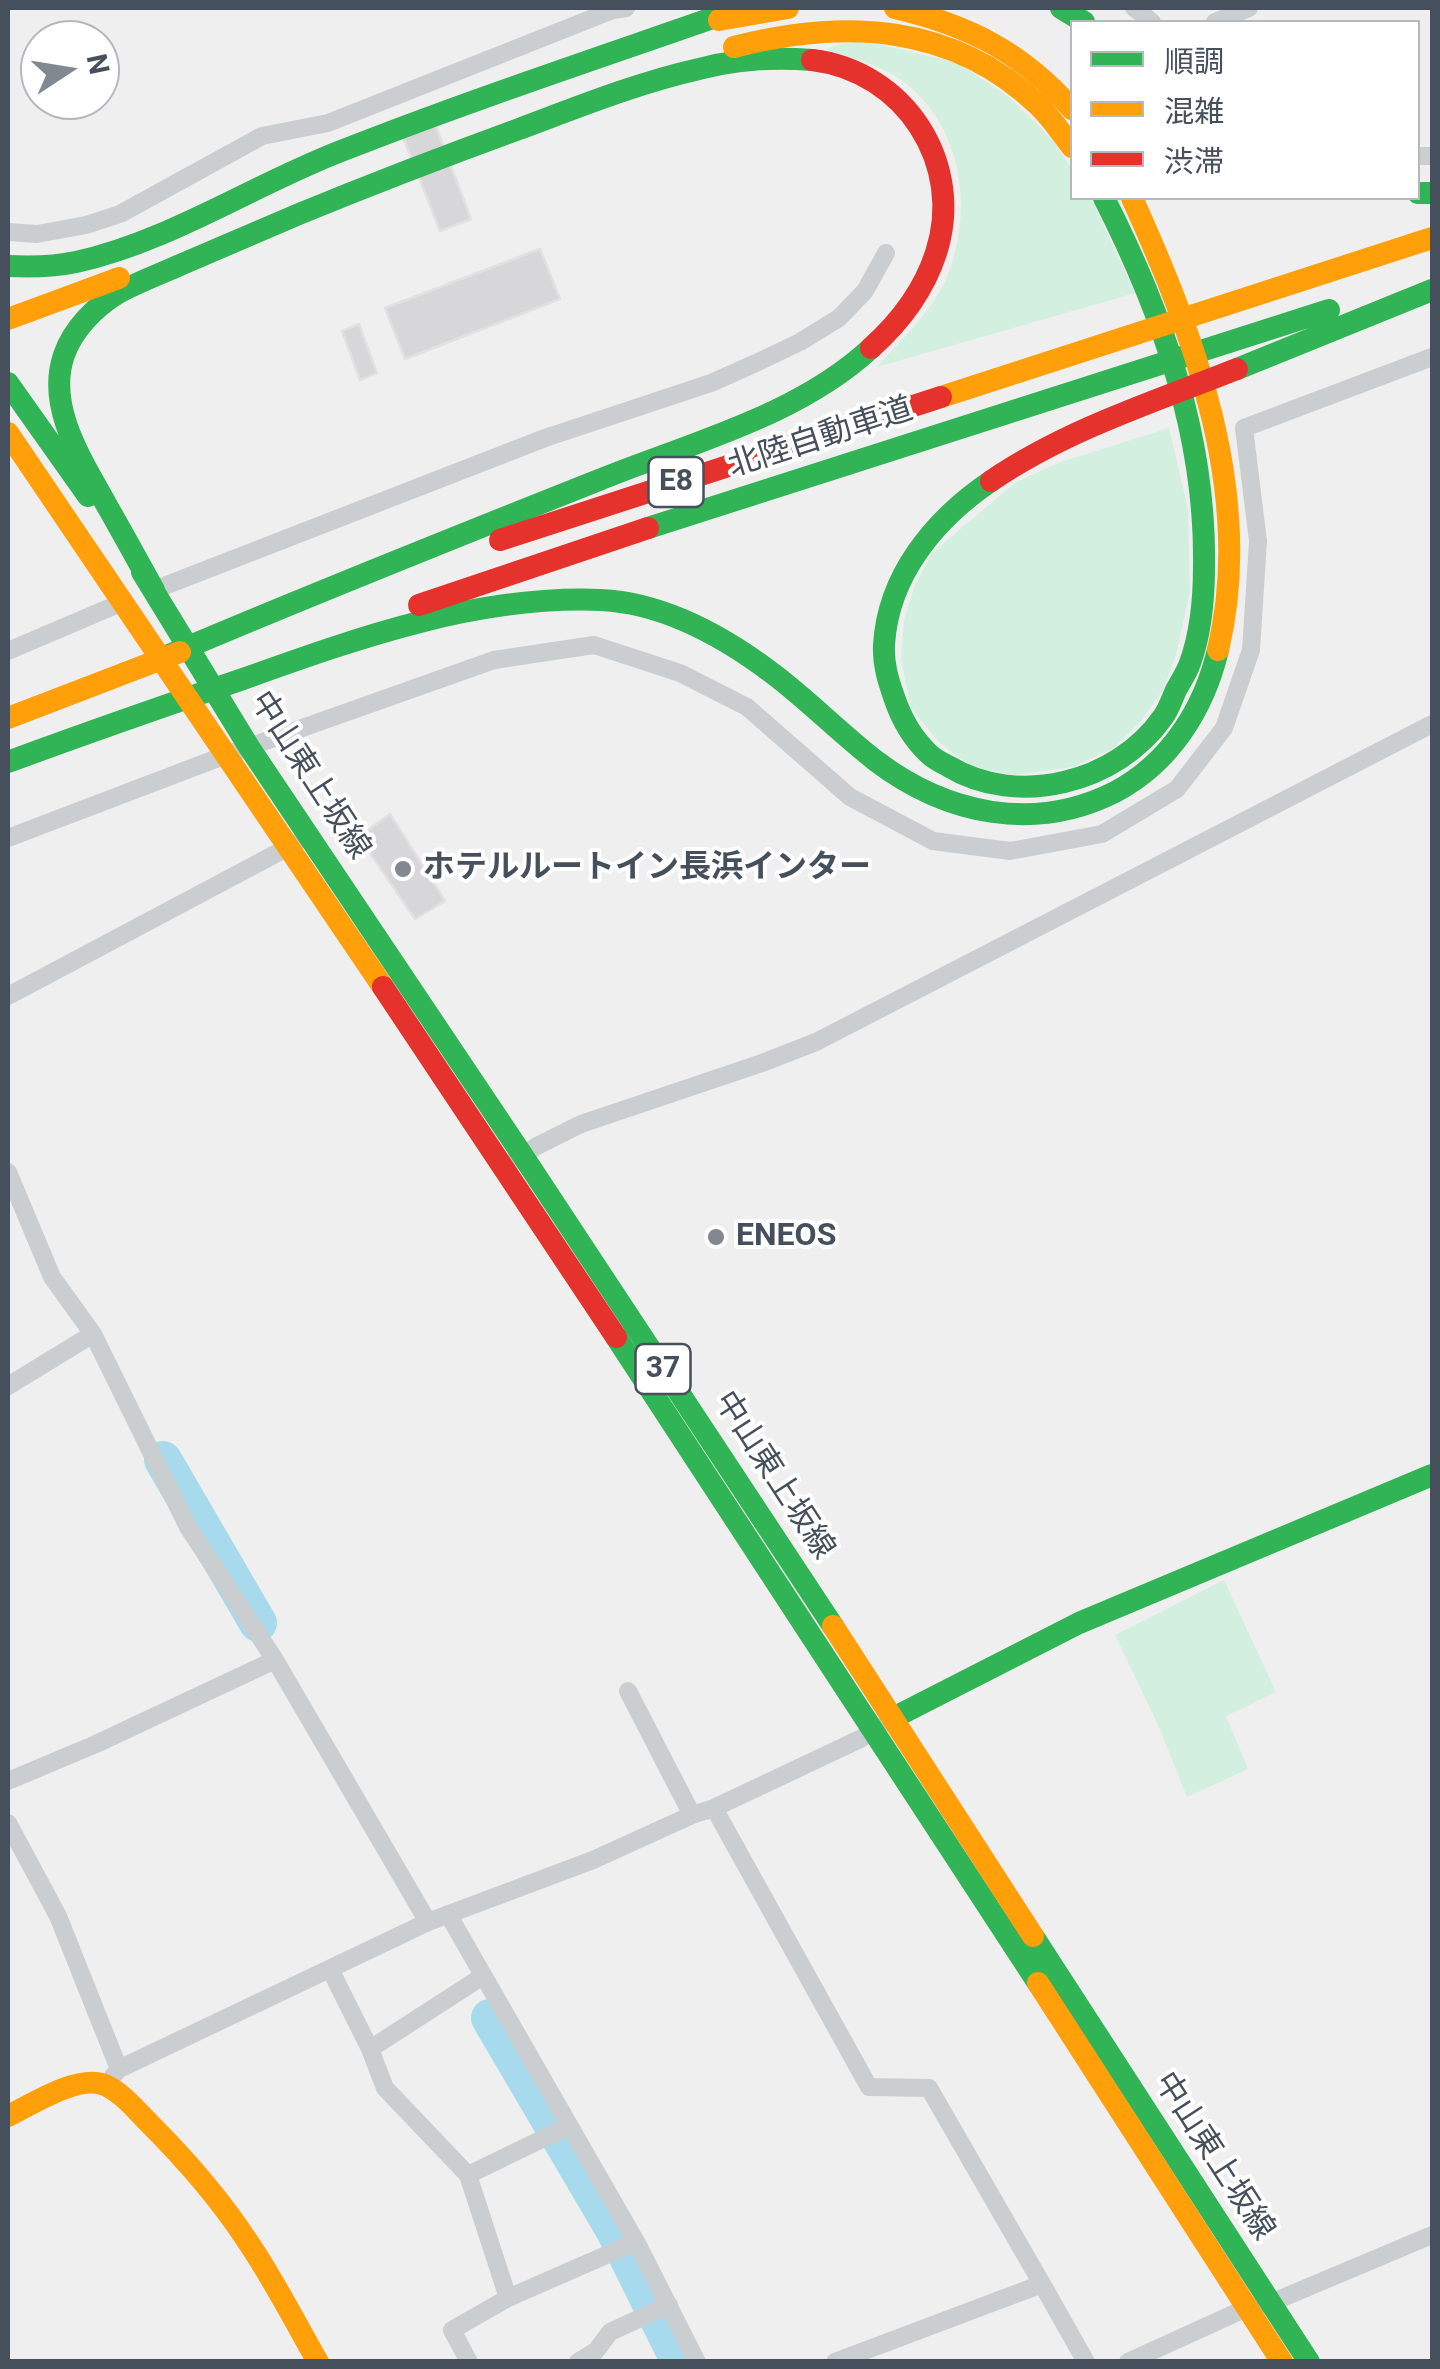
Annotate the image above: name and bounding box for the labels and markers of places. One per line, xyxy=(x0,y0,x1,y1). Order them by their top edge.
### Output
place label: ホテルルートイン長浜インター xyxy=(423,850,871,888)
marker: ホテルルートイン長浜インター xyxy=(392,858,414,880)
place label: ENEOS xyxy=(736,1218,836,1256)
marker: ENEOS xyxy=(705,1226,727,1248)

